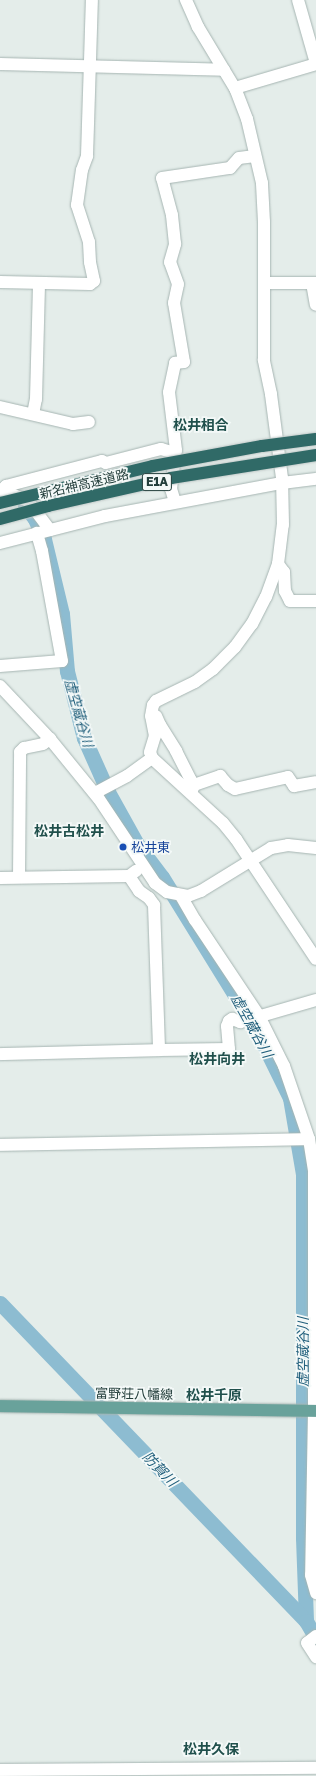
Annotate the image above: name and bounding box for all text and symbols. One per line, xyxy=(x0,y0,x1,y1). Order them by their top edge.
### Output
district label: 松井相合 xyxy=(173,417,229,433)
street label: 新名神高速道路 xyxy=(38,466,130,502)
road number: E1A xyxy=(141,472,173,492)
water label: 虚空蔵谷川 xyxy=(61,677,97,749)
district label: 松井古松井 xyxy=(34,823,104,839)
place label: 松井東 xyxy=(131,839,170,855)
marker: 松井東 xyxy=(118,842,128,852)
water label: 虚空蔵谷川 xyxy=(228,991,276,1061)
district label: 松井向井 xyxy=(189,1051,245,1067)
water label: 虚空蔵谷川 xyxy=(295,1317,311,1387)
street label: 富野荘八幡線 xyxy=(95,1386,173,1402)
district label: 松井千原 xyxy=(186,1387,242,1403)
water label: 防賀川 xyxy=(139,1448,181,1490)
district label: 松井久保 xyxy=(183,1741,239,1757)

